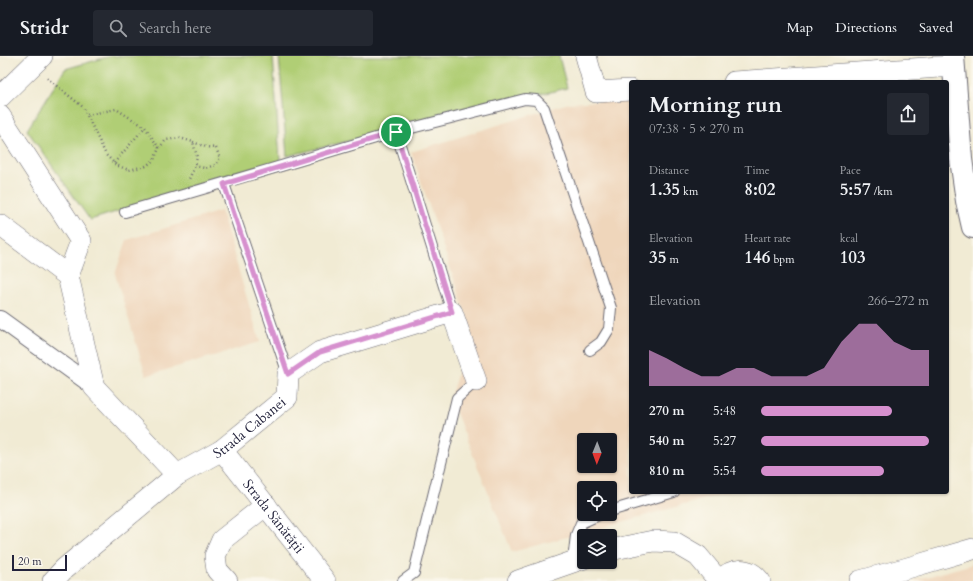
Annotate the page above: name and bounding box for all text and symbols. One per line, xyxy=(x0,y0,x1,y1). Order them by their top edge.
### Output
search box xyxy=(93,10,373,46)
text: Stridr xyxy=(20,15,69,41)
icon: search xyxy=(107,17,129,39)
text: Search here xyxy=(139,18,212,38)
text: Map xyxy=(787,18,813,37)
text: Directions xyxy=(835,18,897,37)
text: Saved xyxy=(919,18,953,37)
text: Morning run xyxy=(649,90,782,120)
button: share xyxy=(887,93,929,135)
pin xyxy=(379,115,413,149)
text: 07:38 · 5 × 270 m xyxy=(649,120,744,138)
icon: arrive xyxy=(385,121,407,143)
text: Distance xyxy=(649,163,689,178)
text: Time xyxy=(744,163,770,178)
text: Pace xyxy=(840,163,861,178)
text: 1.35 xyxy=(649,178,680,201)
text: 8:02 xyxy=(744,178,775,201)
text: 5:57 xyxy=(840,178,871,201)
text: km xyxy=(680,184,698,199)
text: /km xyxy=(871,184,892,199)
text: Elevation xyxy=(649,231,693,246)
text: Heart rate xyxy=(744,231,791,246)
text: kcal xyxy=(840,231,858,246)
text: 35 xyxy=(649,246,666,269)
text: 146 xyxy=(744,246,770,269)
text: 103 xyxy=(840,246,866,269)
text: m xyxy=(666,252,679,267)
text: bpm xyxy=(770,252,794,267)
text: Elevation xyxy=(649,292,701,310)
text: 266–272 m xyxy=(867,292,929,310)
street label: Strada Cabanei xyxy=(210,392,290,463)
text: 270 m xyxy=(649,402,684,420)
text: 5:48 xyxy=(713,402,736,420)
text: 540 m xyxy=(649,432,684,450)
text: 5:27 xyxy=(713,432,736,450)
north arrow xyxy=(577,433,617,473)
map controls xyxy=(577,433,617,569)
text: 810 m xyxy=(649,462,684,480)
text: 5:54 xyxy=(713,462,736,480)
street label: Strada Sănătății xyxy=(239,475,309,557)
button: locate xyxy=(577,481,617,521)
button: layers xyxy=(577,529,617,569)
scale bar xyxy=(12,553,67,572)
text: 20 m xyxy=(18,554,42,569)

